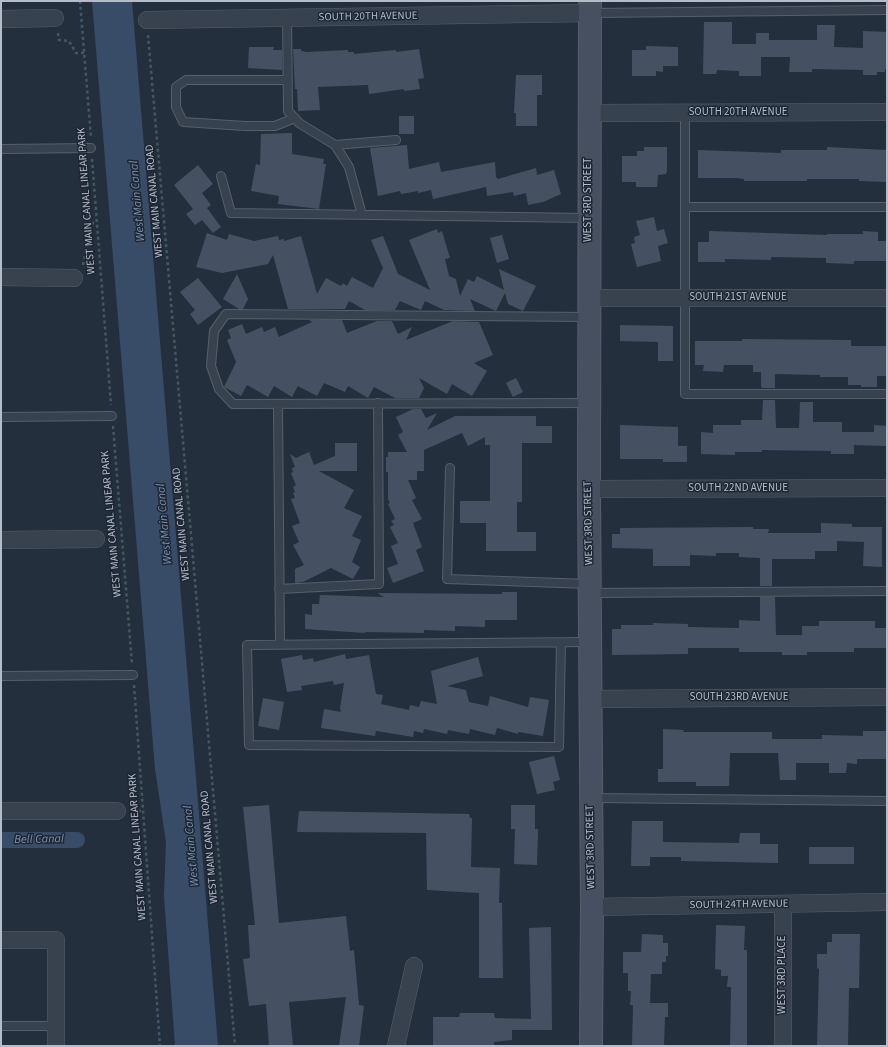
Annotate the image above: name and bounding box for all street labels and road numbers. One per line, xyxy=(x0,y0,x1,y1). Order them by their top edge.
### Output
street label: SOUTH 20TH AVENUE xyxy=(318,10,418,24)
street label: SOUTH 20TH AVENUE xyxy=(688,106,788,120)
street label: WEST MAIN CANAL LINEAR PARK xyxy=(75,127,99,275)
street label: WEST MAIN CANAL ROAD xyxy=(143,144,167,258)
street label: WEST 3RD STREET xyxy=(582,158,596,242)
street label: SOUTH 21ST AVENUE xyxy=(689,291,787,305)
street label: WEST MAIN CANAL LINEAR PARK xyxy=(99,450,125,598)
street label: WEST MAIN CANAL ROAD xyxy=(170,467,194,581)
street label: WEST 3RD STREET xyxy=(582,481,596,565)
street label: SOUTH 22ND AVENUE xyxy=(688,482,788,496)
street label: SOUTH 23RD AVENUE xyxy=(690,691,788,705)
street label: WEST MAIN CANAL LINEAR PARK xyxy=(126,773,150,921)
street label: WEST MAIN CANAL ROAD xyxy=(198,790,222,904)
street label: WEST 3RD STREET xyxy=(584,805,598,889)
street label: SOUTH 24TH AVENUE xyxy=(689,898,789,912)
street label: WEST 3RD PLACE xyxy=(776,936,790,1014)

